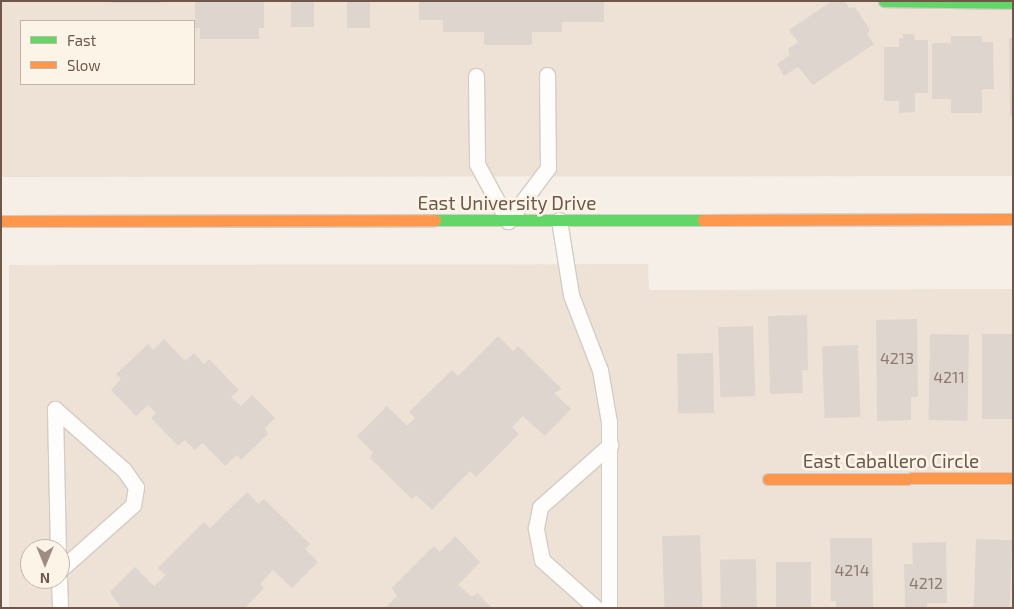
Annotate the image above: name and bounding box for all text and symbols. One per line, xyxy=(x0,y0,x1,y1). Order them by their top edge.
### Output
legend xyxy=(20,20,195,85)
text: Fast xyxy=(67,31,96,49)
text: Slow xyxy=(67,56,101,74)
street label: East University Drive xyxy=(417,192,597,214)
house number: 4213 xyxy=(880,348,914,368)
house number: 4211 xyxy=(933,367,965,387)
street label: East Caballero Circle xyxy=(803,450,979,472)
north arrow xyxy=(20,539,70,589)
house number: 4214 xyxy=(834,560,870,580)
text: N xyxy=(40,570,50,587)
house number: 4212 xyxy=(909,573,943,593)

